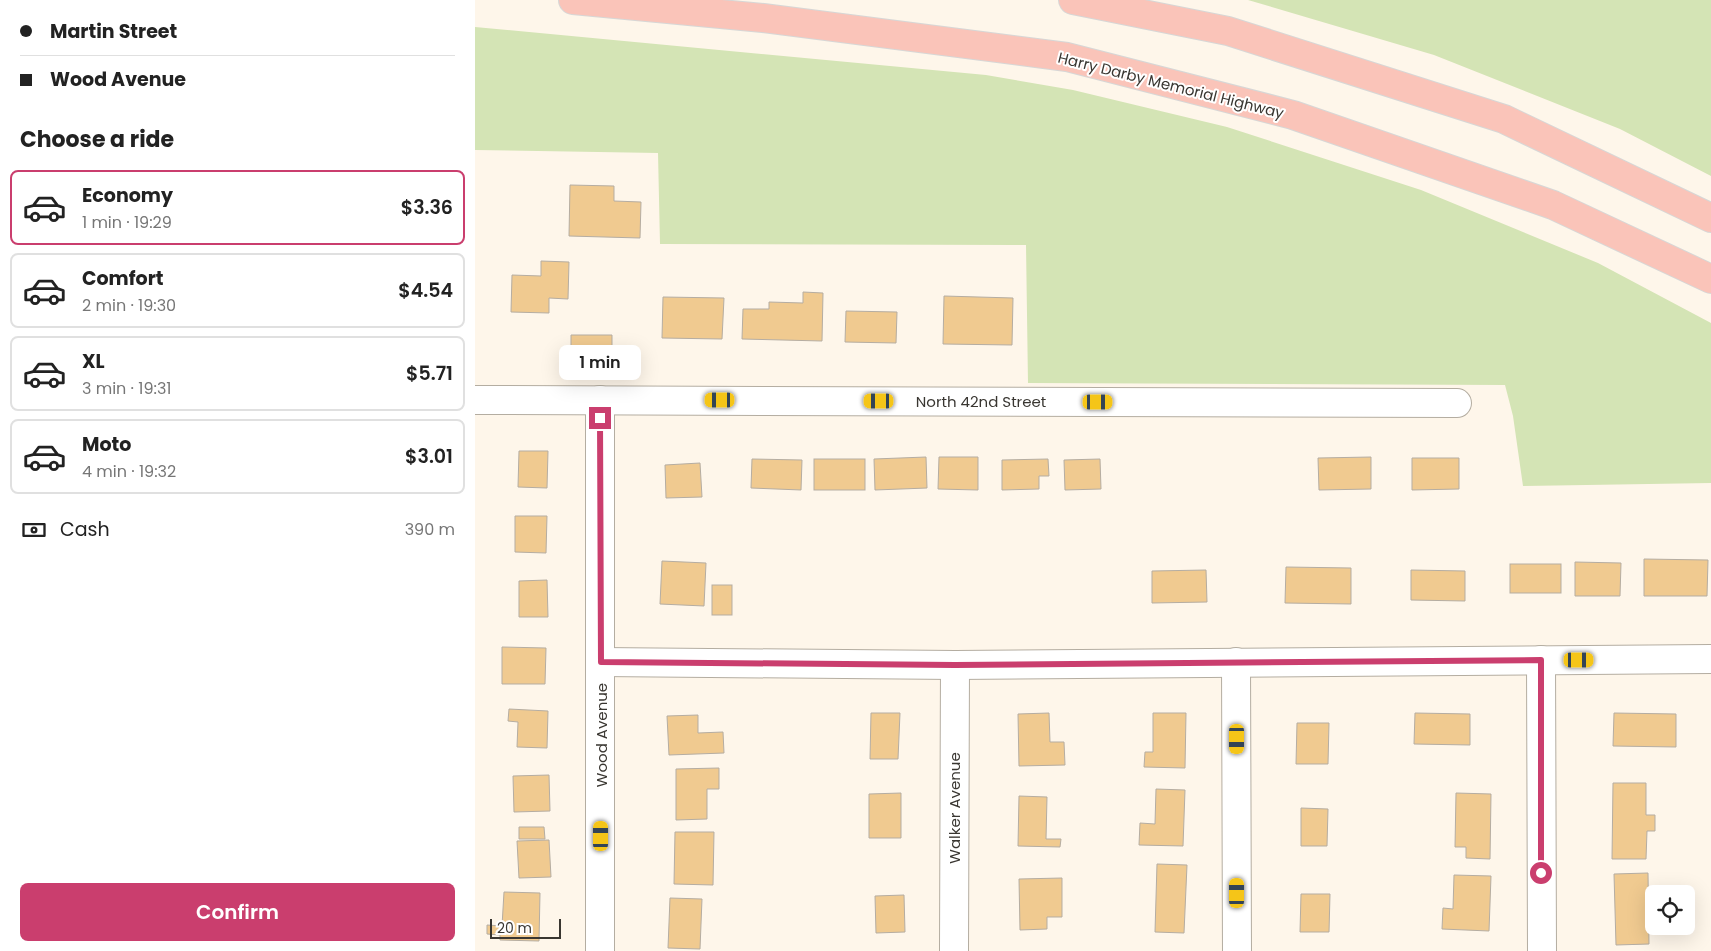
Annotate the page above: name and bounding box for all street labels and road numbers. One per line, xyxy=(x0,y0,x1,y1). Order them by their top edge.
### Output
street label: Harry Darby Memorial Highway xyxy=(1056,47,1287,123)
street label: North 42nd Street xyxy=(916,391,1046,412)
street label: Wood Avenue xyxy=(591,683,612,787)
street label: Walker Avenue xyxy=(944,752,965,864)

